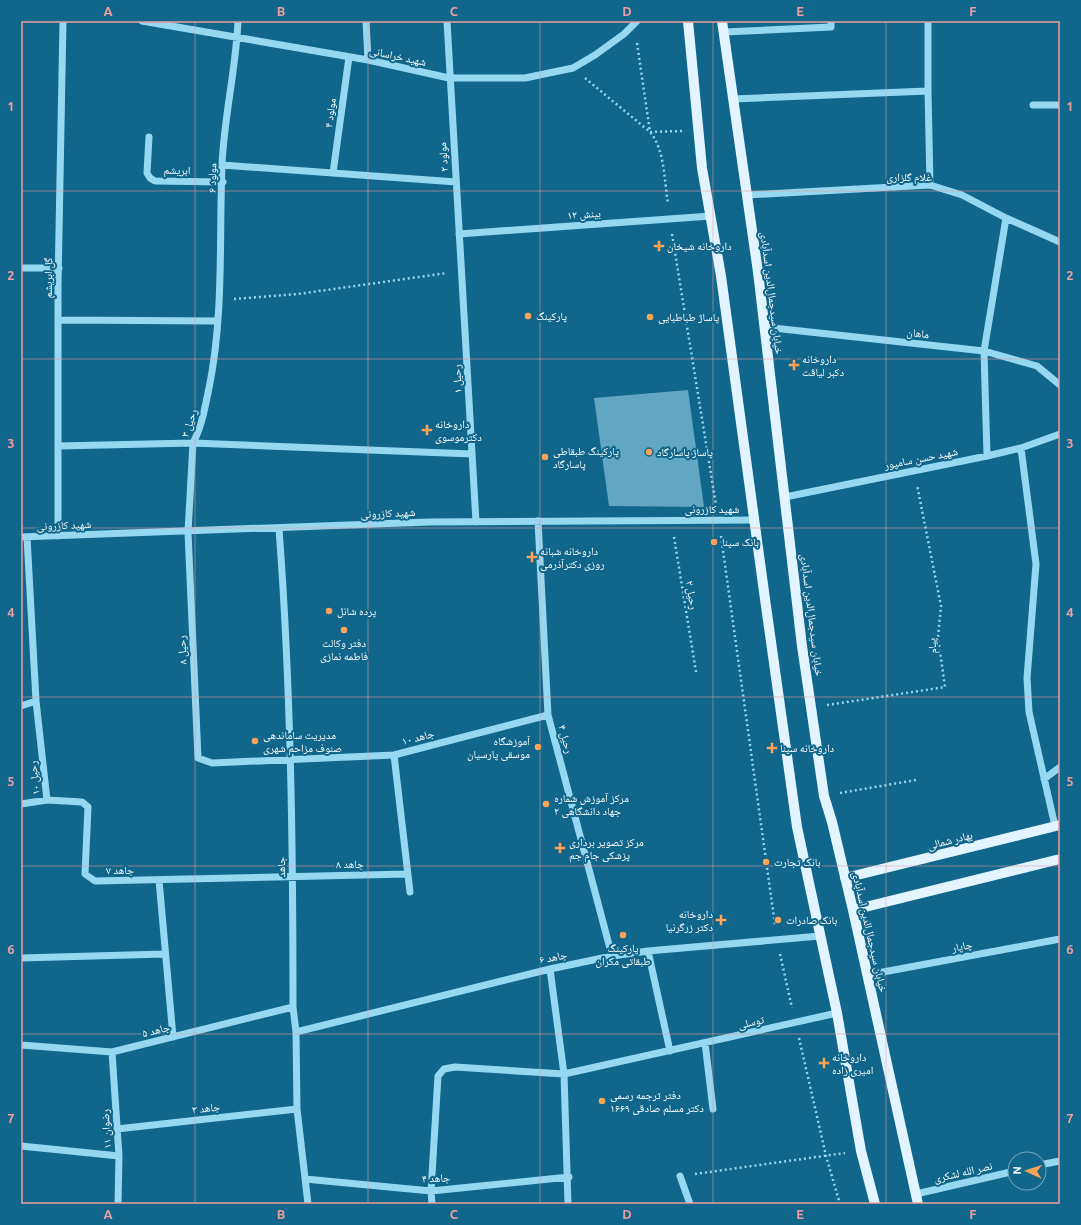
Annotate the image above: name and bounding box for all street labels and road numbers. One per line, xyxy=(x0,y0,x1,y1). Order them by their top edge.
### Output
street label: شهید خراسانی xyxy=(368,44,428,69)
street label: مولود ۴ xyxy=(322,97,338,129)
street label: مولود ۲ xyxy=(436,142,450,172)
street label: مولود ۶ xyxy=(206,163,218,193)
street label: ابریشم xyxy=(163,164,191,178)
street label: غلام گلزاری xyxy=(886,171,932,184)
street label: بینش ۱۲ xyxy=(567,207,601,222)
street label: خیابان سیدجمال‌الدین اسدآبادی xyxy=(758,231,785,355)
street label: گل ابریشم xyxy=(42,257,56,298)
street label: ماهان xyxy=(906,326,930,341)
street label: رحیل ۱ xyxy=(450,364,465,394)
street label: رحیل ۳ xyxy=(179,407,200,439)
street label: شهید حسن سامپور xyxy=(882,445,959,472)
street label: شهید کازرونی xyxy=(685,503,739,516)
street label: شهید کازرونی xyxy=(360,506,416,521)
street label: شهید کازرونی xyxy=(36,518,92,533)
street label: خیابان سیدجمال‌الدین اسدآبادی xyxy=(798,553,825,677)
street label: رحیل ۲ xyxy=(683,580,700,611)
street label: رحیل ۸ xyxy=(175,635,190,665)
street label: پیام xyxy=(925,637,940,654)
street label: رحیل ۴ xyxy=(555,723,576,755)
street label: جاهد ۱۰ xyxy=(401,727,436,747)
street label: رحیل ۱۰ xyxy=(26,760,43,796)
street label: بهادر شمالی xyxy=(926,829,974,852)
street label: جاهد xyxy=(275,857,287,877)
street label: جاهد ۸ xyxy=(336,858,364,870)
street label: جاهد ۷ xyxy=(106,864,134,876)
street label: خیابان سیدجمال‌الدین اسدآبادی xyxy=(849,870,890,994)
street label: چاپار xyxy=(950,938,973,955)
street label: جاهد ۶ xyxy=(538,948,568,966)
street label: توسلی xyxy=(737,1013,766,1032)
street label: جاهد ۵ xyxy=(141,1021,171,1039)
street label: جاهد ۳ xyxy=(191,1101,221,1116)
street label: رضوان ۱۱ xyxy=(99,1109,114,1149)
street label: نصر الله لشکری xyxy=(933,1159,994,1186)
street label: جاهد ۴ xyxy=(422,1172,450,1185)

